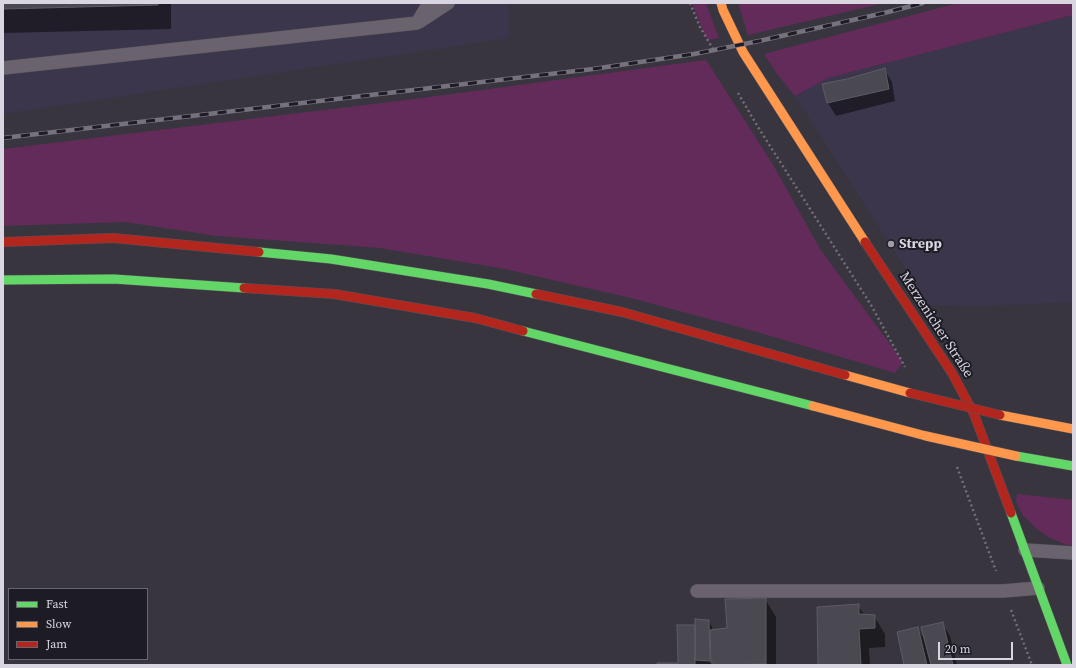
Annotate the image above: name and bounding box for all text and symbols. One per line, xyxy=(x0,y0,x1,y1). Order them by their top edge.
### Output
place label: Strepp xyxy=(899,236,942,252)
marker: Strepp xyxy=(886,239,896,249)
street label: Merzenicher Straße xyxy=(895,269,977,381)
legend xyxy=(8,588,148,660)
text: Fast xyxy=(46,596,68,612)
text: Slow xyxy=(46,616,71,632)
scale bar xyxy=(940,634,1015,660)
text: Jam xyxy=(46,636,67,652)
text: 20 m xyxy=(945,641,971,657)

